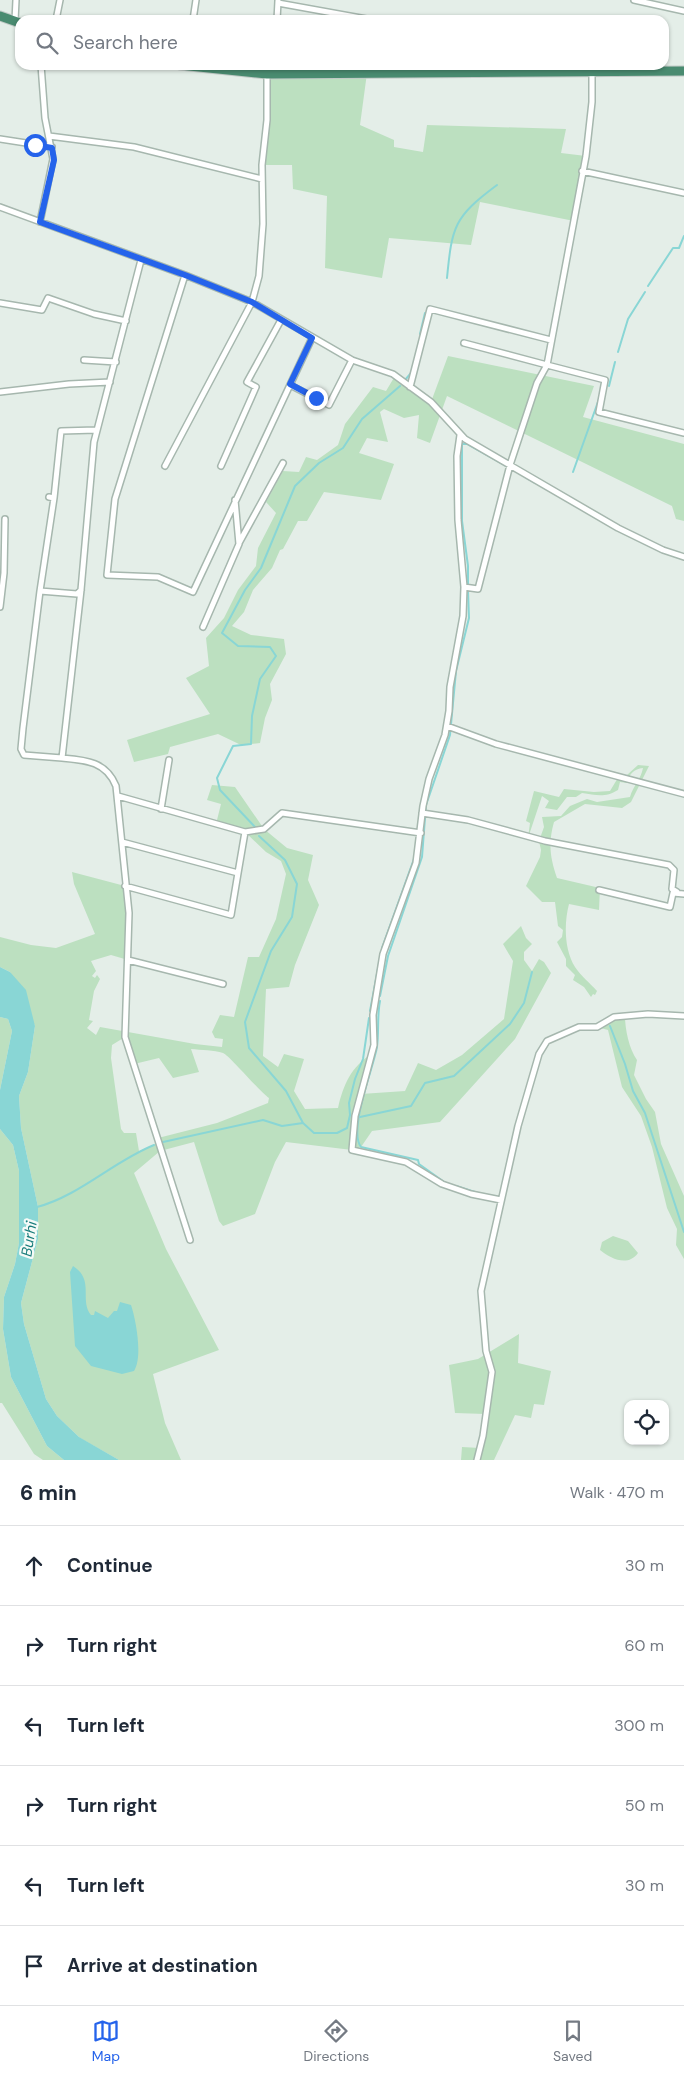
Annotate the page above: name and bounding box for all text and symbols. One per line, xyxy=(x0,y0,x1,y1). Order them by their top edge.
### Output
search box xyxy=(15,15,669,70)
icon: search xyxy=(33,29,61,57)
text: Search here xyxy=(73,30,178,55)
route start xyxy=(24,134,47,157)
route end xyxy=(305,387,328,410)
water label: Burhi xyxy=(16,1220,42,1258)
map controls xyxy=(624,1400,669,1445)
button: locate xyxy=(624,1400,669,1445)
text: 6 min xyxy=(20,1479,77,1507)
text: Walk · 470 m xyxy=(570,1482,664,1503)
icon: ahead xyxy=(20,1552,48,1580)
text: Continue xyxy=(67,1553,153,1578)
text: 30 m xyxy=(625,1555,664,1576)
icon: right xyxy=(20,1632,48,1660)
text: Turn right xyxy=(67,1633,157,1658)
text: 60 m xyxy=(624,1635,664,1656)
icon: left xyxy=(20,1712,48,1740)
text: Turn left xyxy=(67,1713,145,1738)
text: 300 m xyxy=(614,1715,664,1736)
icon: right xyxy=(20,1792,48,1820)
text: Turn right xyxy=(67,1793,157,1818)
text: 50 m xyxy=(625,1795,664,1816)
icon: left xyxy=(20,1872,48,1900)
text: Turn left xyxy=(67,1873,145,1898)
text: 30 m xyxy=(625,1875,664,1896)
icon: arrive xyxy=(20,1952,48,1980)
text: Arrive at destination xyxy=(67,1953,258,1978)
tab: Map xyxy=(92,2017,120,2065)
tab: Directions xyxy=(304,2017,369,2065)
tab: Saved xyxy=(553,2017,592,2065)

